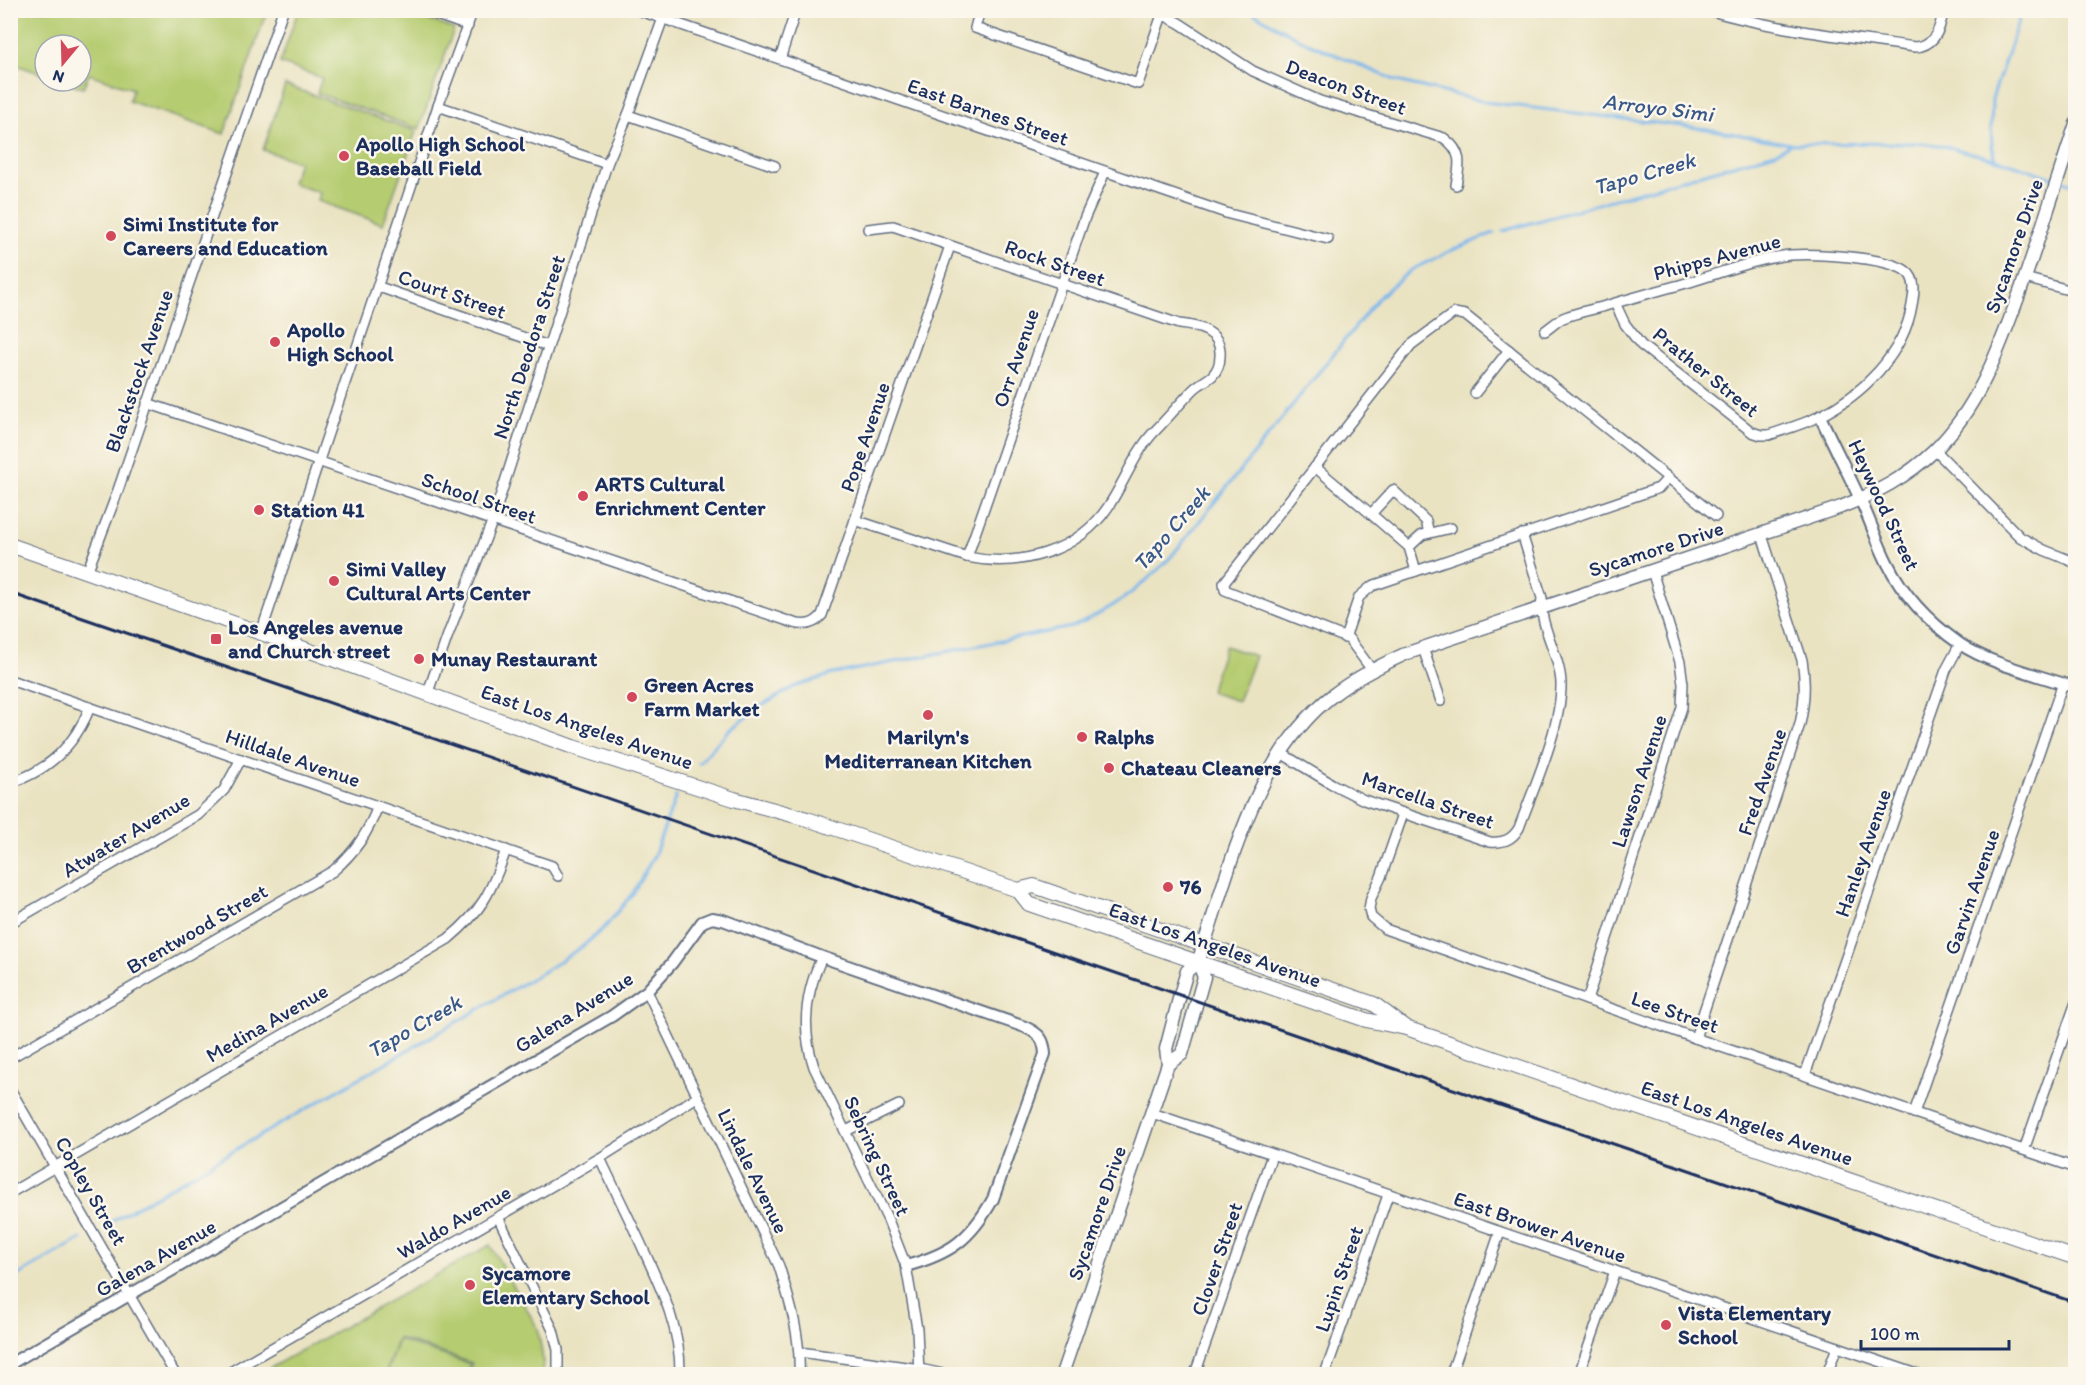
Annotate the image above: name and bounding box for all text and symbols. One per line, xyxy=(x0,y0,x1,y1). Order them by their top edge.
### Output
north arrow xyxy=(33,33,93,93)
street label: Deacon Street xyxy=(1282,53,1410,120)
text: N xyxy=(50,66,66,87)
street label: East Barnes Street xyxy=(904,72,1072,151)
water label: Arroyo Simi xyxy=(1601,87,1717,128)
place label: Apollo High School Baseball Field xyxy=(355,131,526,180)
water label: Tapo Creek xyxy=(1590,146,1700,201)
marker: Apollo High School Baseball Field xyxy=(337,149,351,163)
street label: Sycamore Drive xyxy=(1979,175,2048,316)
place label: Simi Institute for Careers and Education xyxy=(123,211,328,260)
street label: Phipps Avenue xyxy=(1650,228,1783,286)
marker: Simi Institute for Careers and Education xyxy=(104,229,118,243)
street label: Rock Street xyxy=(1002,234,1109,291)
street label: North Deodora Street xyxy=(487,251,570,442)
street label: Court Street xyxy=(395,263,510,324)
street label: Blackstock Avenue xyxy=(99,286,178,456)
street label: Orr Avenue xyxy=(987,305,1044,411)
place label: Apollo High School xyxy=(286,317,395,367)
street label: Prather Street xyxy=(1648,321,1765,422)
marker: Apollo High School xyxy=(268,335,282,349)
street label: Pope Avenue xyxy=(834,379,895,495)
street label: Heywood Street xyxy=(1843,435,1926,574)
street label: School Street xyxy=(418,466,540,529)
place label: ARTS Cultural Enrichment Center xyxy=(594,471,766,520)
water label: Tapo Creek xyxy=(1127,479,1217,577)
marker: ARTS Cultural Enrichment Center xyxy=(576,489,590,503)
place label: Station 41 xyxy=(271,497,365,522)
marker: Station 41 xyxy=(252,503,266,517)
street label: Sycamore Drive xyxy=(1585,515,1727,582)
place label: Simi Valley Cultural Arts Center xyxy=(346,556,531,605)
marker: Simi Valley Cultural Arts Center xyxy=(327,574,341,588)
place label: Los Angeles avenue and Church street xyxy=(228,614,403,663)
marker: Los Angeles avenue and Church street xyxy=(209,632,223,646)
place label: Munay Restaurant xyxy=(431,646,598,672)
marker: Munay Restaurant xyxy=(412,652,426,666)
place label: Green Acres Farm Market xyxy=(644,672,760,721)
street label: East Los Angeles Avenue xyxy=(478,678,697,775)
marker: Green Acres Farm Market xyxy=(625,690,639,704)
marker: Marilyn's Mediterranean Kitchen xyxy=(921,708,935,722)
street label: Lawson Avenue xyxy=(1605,711,1672,850)
street label: Hilldale Avenue xyxy=(222,723,364,792)
place label: Marilyn's Mediterranean Kitchen xyxy=(824,724,1032,773)
place label: Ralphs xyxy=(1094,724,1154,750)
street label: Fred Avenue xyxy=(1732,725,1792,839)
marker: Ralphs xyxy=(1075,730,1089,744)
place label: Chateau Cleaners xyxy=(1121,755,1281,780)
marker: Chateau Cleaners xyxy=(1102,761,1116,775)
street label: Marcella Street xyxy=(1359,765,1498,834)
street label: Hanley Avenue xyxy=(1829,786,1896,920)
street label: Atwater Avenue xyxy=(57,787,194,882)
street label: Garvin Avenue xyxy=(1938,826,2005,958)
place label: 76 xyxy=(1179,874,1202,899)
street label: Brentwood Street xyxy=(122,878,272,979)
marker: 76 xyxy=(1161,880,1175,894)
street label: East Los Angeles Avenue xyxy=(1106,896,1325,993)
street label: Galena Avenue xyxy=(510,965,638,1058)
street label: Medina Avenue xyxy=(201,978,332,1068)
street label: Lee Street xyxy=(1628,985,1722,1038)
water label: Tapo Creek xyxy=(362,988,468,1064)
street label: East Los Angeles Avenue xyxy=(1638,1074,1857,1171)
street label: Sebring Street xyxy=(839,1092,916,1220)
street label: Lindale Avenue xyxy=(712,1104,794,1237)
street label: Copley Street xyxy=(50,1132,133,1250)
street label: Sycamore Drive xyxy=(1062,1142,1131,1283)
street label: Waldo Avenue xyxy=(392,1179,515,1264)
street label: East Brower Avenue xyxy=(1451,1185,1630,1268)
street label: Clover Street xyxy=(1185,1199,1248,1319)
street label: Galena Avenue xyxy=(91,1213,220,1302)
street label: Lupin Street xyxy=(1309,1222,1368,1335)
place label: Sycamore Elementary School xyxy=(482,1260,651,1310)
marker: Sycamore Elementary School xyxy=(463,1278,477,1292)
place label: Vista Elementary School xyxy=(1678,1300,1831,1349)
scale bar xyxy=(1861,1313,2010,1351)
marker: Vista Elementary School xyxy=(1659,1318,1673,1332)
text: 100 m xyxy=(1870,1323,1920,1345)

